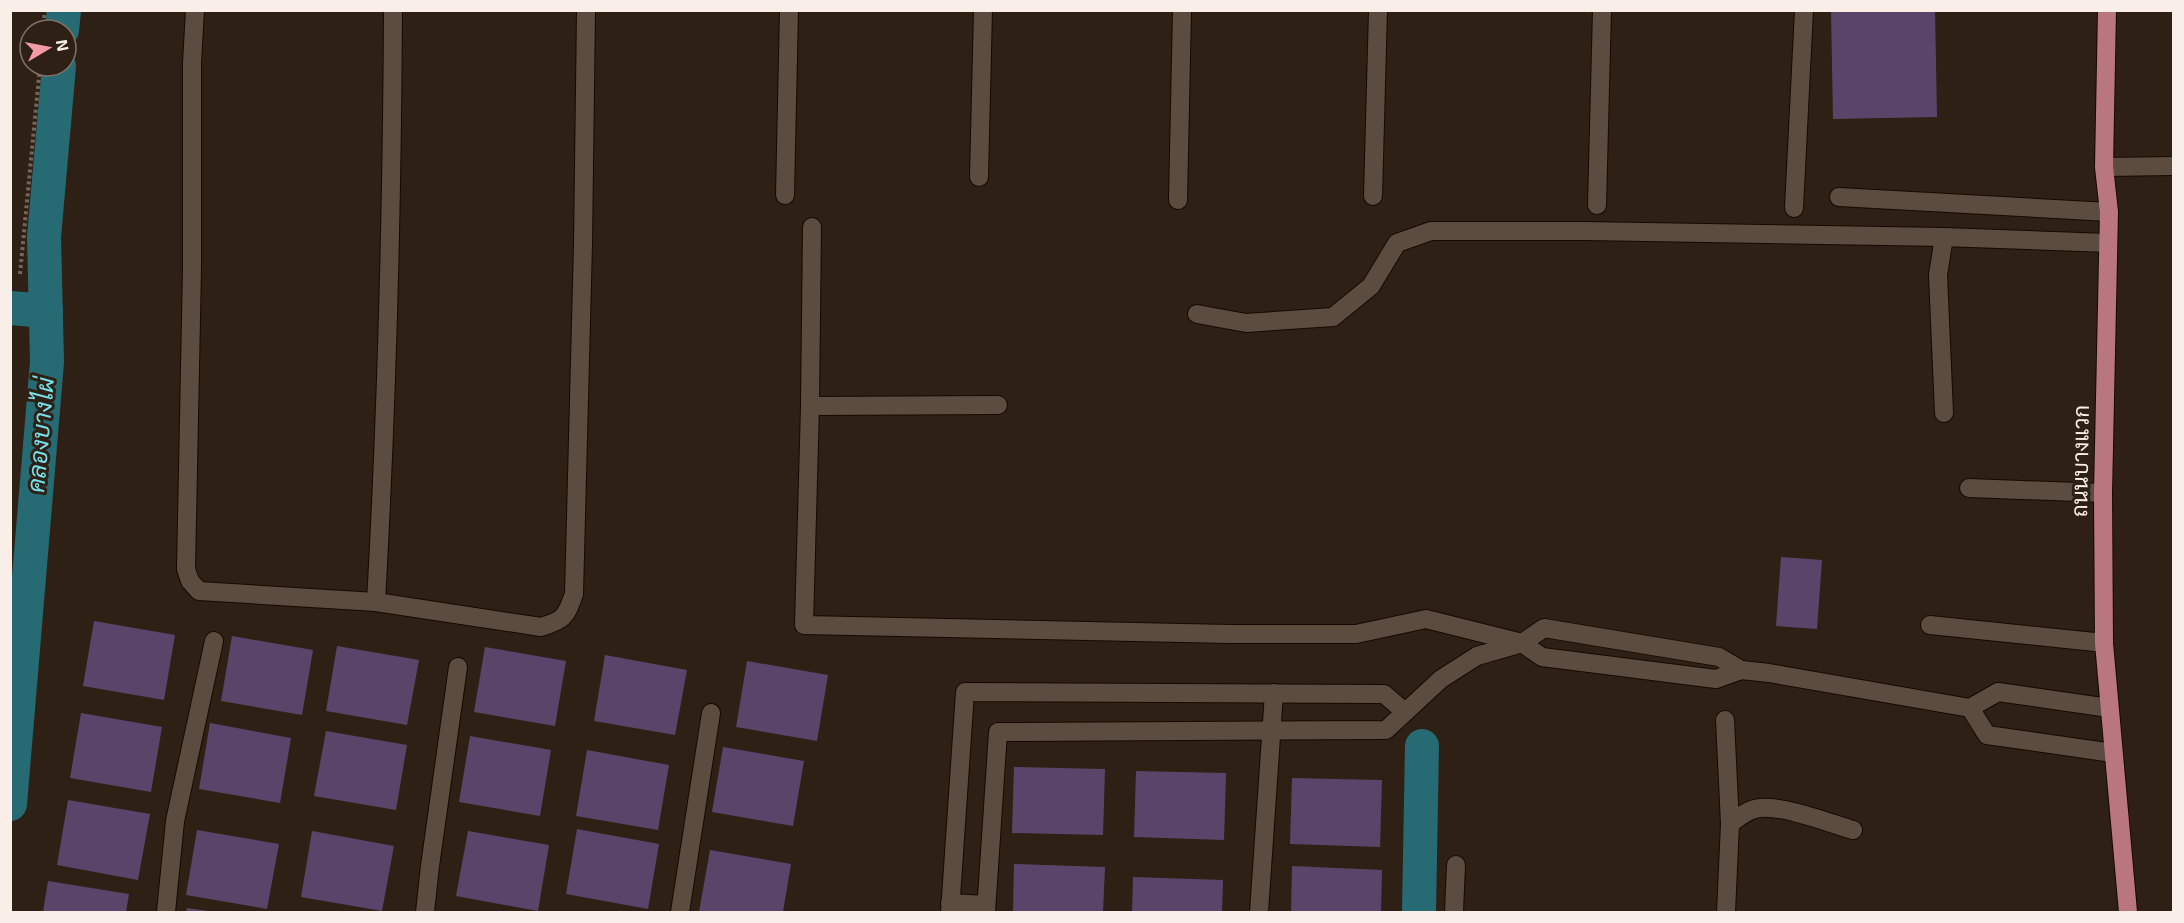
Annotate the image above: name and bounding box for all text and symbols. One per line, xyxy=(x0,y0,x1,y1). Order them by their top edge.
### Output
north arrow xyxy=(18,18,78,78)
text: N xyxy=(53,38,74,53)
water label: คลองบางไผ่ xyxy=(20,375,59,494)
street label: ถนนบางแวก xyxy=(2065,405,2093,517)

